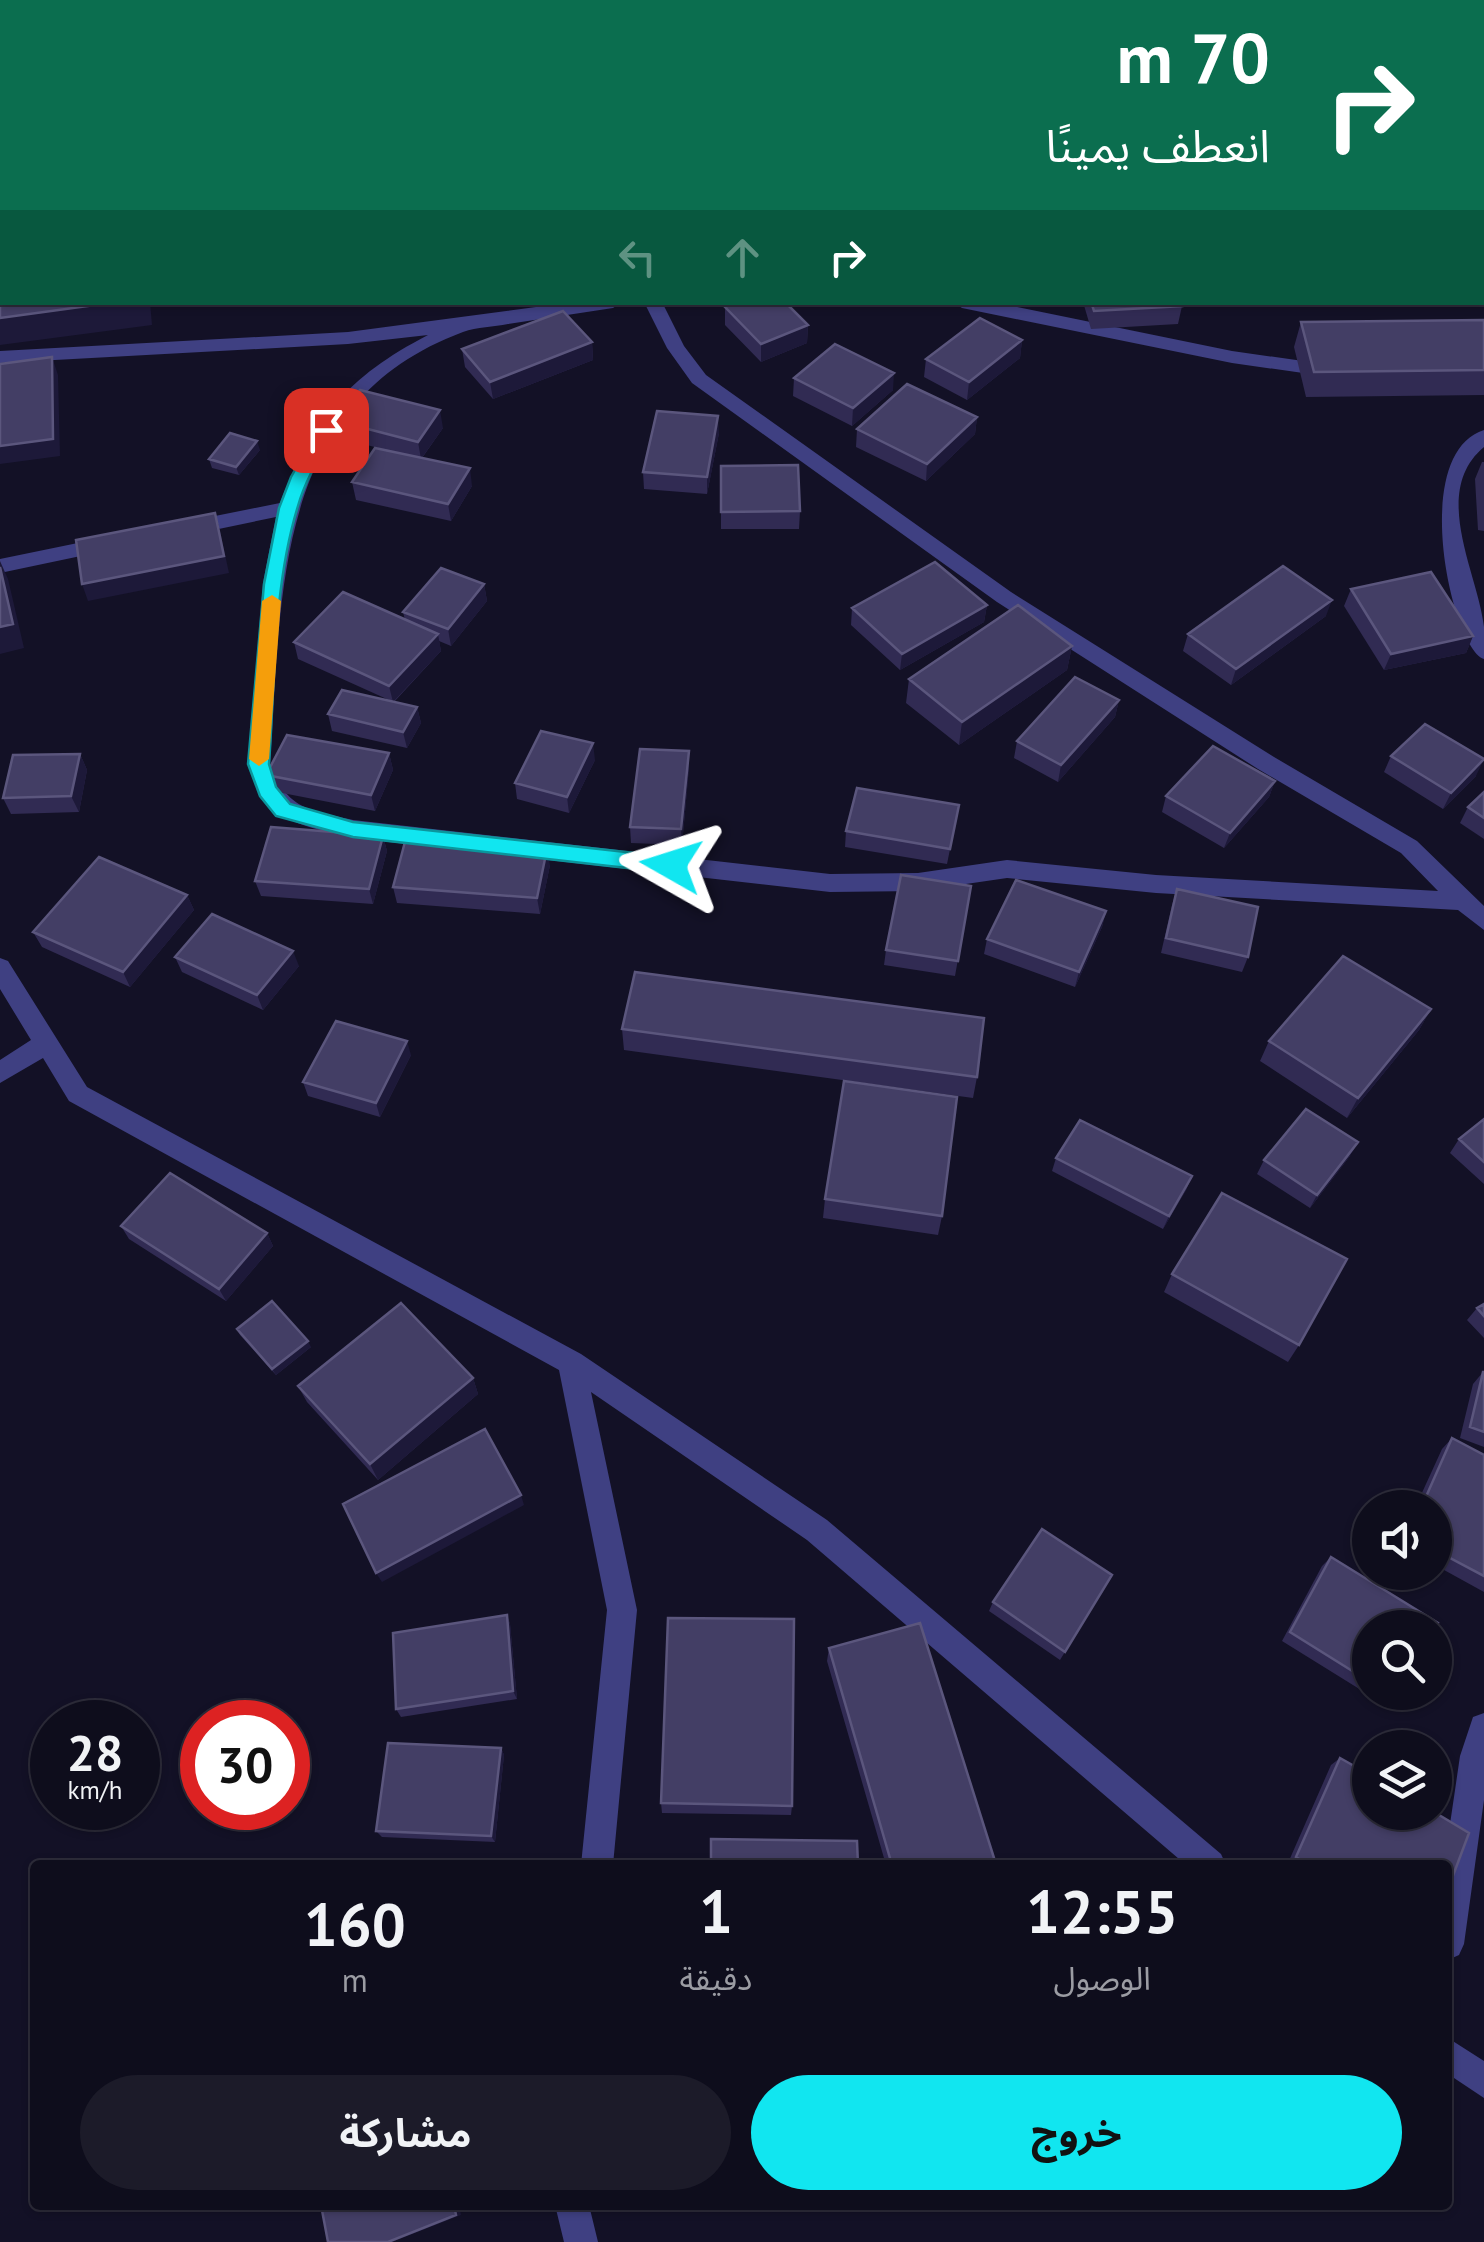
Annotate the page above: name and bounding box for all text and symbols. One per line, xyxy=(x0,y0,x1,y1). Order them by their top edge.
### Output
text: 70 m xyxy=(1117,12,1270,102)
icon: right xyxy=(1305,40,1435,170)
text: انعطف يمينًا xyxy=(1046,116,1270,174)
icon: left xyxy=(610,230,665,285)
icon: ahead xyxy=(715,230,770,285)
icon: right xyxy=(820,230,875,285)
pin xyxy=(284,388,369,473)
icon: arrive xyxy=(299,403,354,458)
position arrow xyxy=(619,813,723,917)
map controls xyxy=(1352,1490,1452,1830)
button: sound xyxy=(1352,1490,1452,1590)
button: search xyxy=(1352,1610,1452,1710)
speed limit sign: 30 xyxy=(180,1700,310,1830)
text: 28 xyxy=(67,1720,123,1785)
button: layers xyxy=(1352,1730,1452,1830)
text: km/h xyxy=(68,1774,122,1806)
text: 1 xyxy=(699,1872,733,1950)
text: 12:55 xyxy=(1026,1872,1178,1950)
text: 160 xyxy=(304,1885,406,1963)
text: دقيقة xyxy=(679,1957,752,1999)
text: الوصول xyxy=(1054,1957,1151,1999)
text: m xyxy=(342,1959,368,2001)
button: مشاركة xyxy=(80,2075,731,2190)
button: خروج xyxy=(751,2075,1402,2190)

